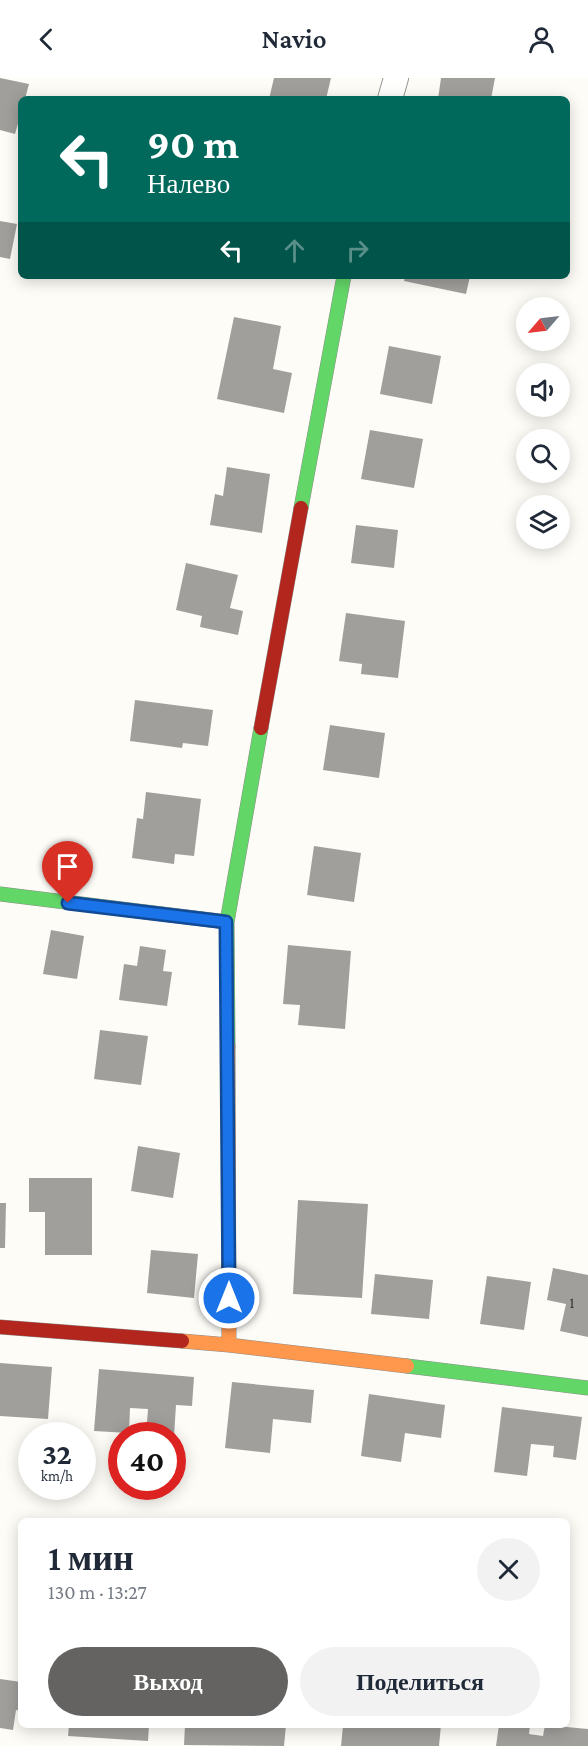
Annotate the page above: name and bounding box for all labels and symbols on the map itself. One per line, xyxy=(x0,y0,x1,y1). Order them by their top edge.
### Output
north arrow xyxy=(516,297,570,351)
pin xyxy=(42,841,93,903)
position arrow xyxy=(197,1266,261,1330)
house number: 1 xyxy=(569,1294,575,1311)
speed limit sign: 40 xyxy=(108,1422,186,1500)

